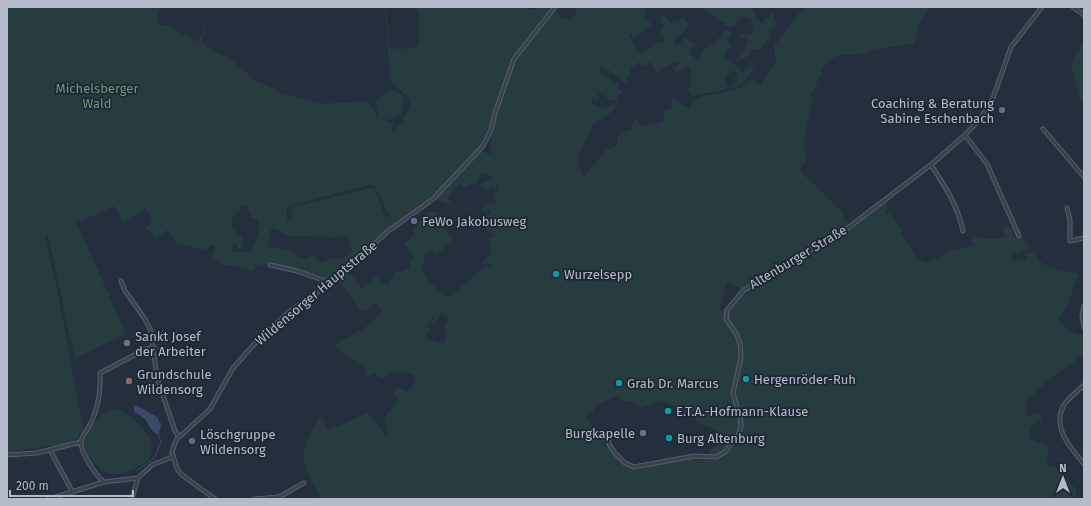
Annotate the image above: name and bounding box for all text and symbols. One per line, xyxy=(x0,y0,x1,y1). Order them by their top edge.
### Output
park label: Michelsberger Wald xyxy=(56,81,138,111)
place label: Coaching & Beratung Sabine Eschenbach xyxy=(871,96,994,126)
marker: Coaching & Beratung Sabine Eschenbach xyxy=(997,105,1007,115)
place label: FeWo Jakobusweg xyxy=(422,214,527,229)
marker: FeWo Jakobusweg xyxy=(409,216,419,226)
street label: Altenburger Straße xyxy=(747,222,849,292)
street label: Wildensorger Hauptstraße xyxy=(252,238,380,348)
place label: Wurzelsepp xyxy=(564,267,632,282)
marker: Wurzelsepp xyxy=(551,269,561,279)
place label: Sankt Josef der Arbeiter xyxy=(135,329,206,359)
marker: Sankt Josef der Arbeiter xyxy=(122,338,132,348)
place label: Grundschule Wildensorg xyxy=(137,367,211,397)
place label: Hergenröder-Ruh xyxy=(754,372,856,387)
marker: Hergenröder-Ruh xyxy=(741,374,751,384)
marker: Grundschule Wildensorg xyxy=(124,376,134,386)
place label: Grab Dr. Marcus xyxy=(627,376,718,391)
marker: Grab Dr. Marcus xyxy=(614,378,624,388)
place label: E.T.A.-Hofmann-Klause xyxy=(676,404,808,419)
marker: E.T.A.-Hofmann-Klause xyxy=(663,406,673,416)
place label: Burgkapelle xyxy=(565,426,635,441)
place label: Löschgruppe Wildensorg xyxy=(200,427,276,457)
marker: Burgkapelle xyxy=(638,428,648,438)
place label: Burg Altenburg xyxy=(677,431,765,446)
marker: Burg Altenburg xyxy=(664,433,674,443)
marker: Löschgruppe Wildensorg xyxy=(187,436,197,446)
north arrow xyxy=(1043,458,1083,498)
text: N xyxy=(1059,462,1067,475)
scale bar xyxy=(10,472,133,498)
text: 200 m xyxy=(16,479,49,493)

